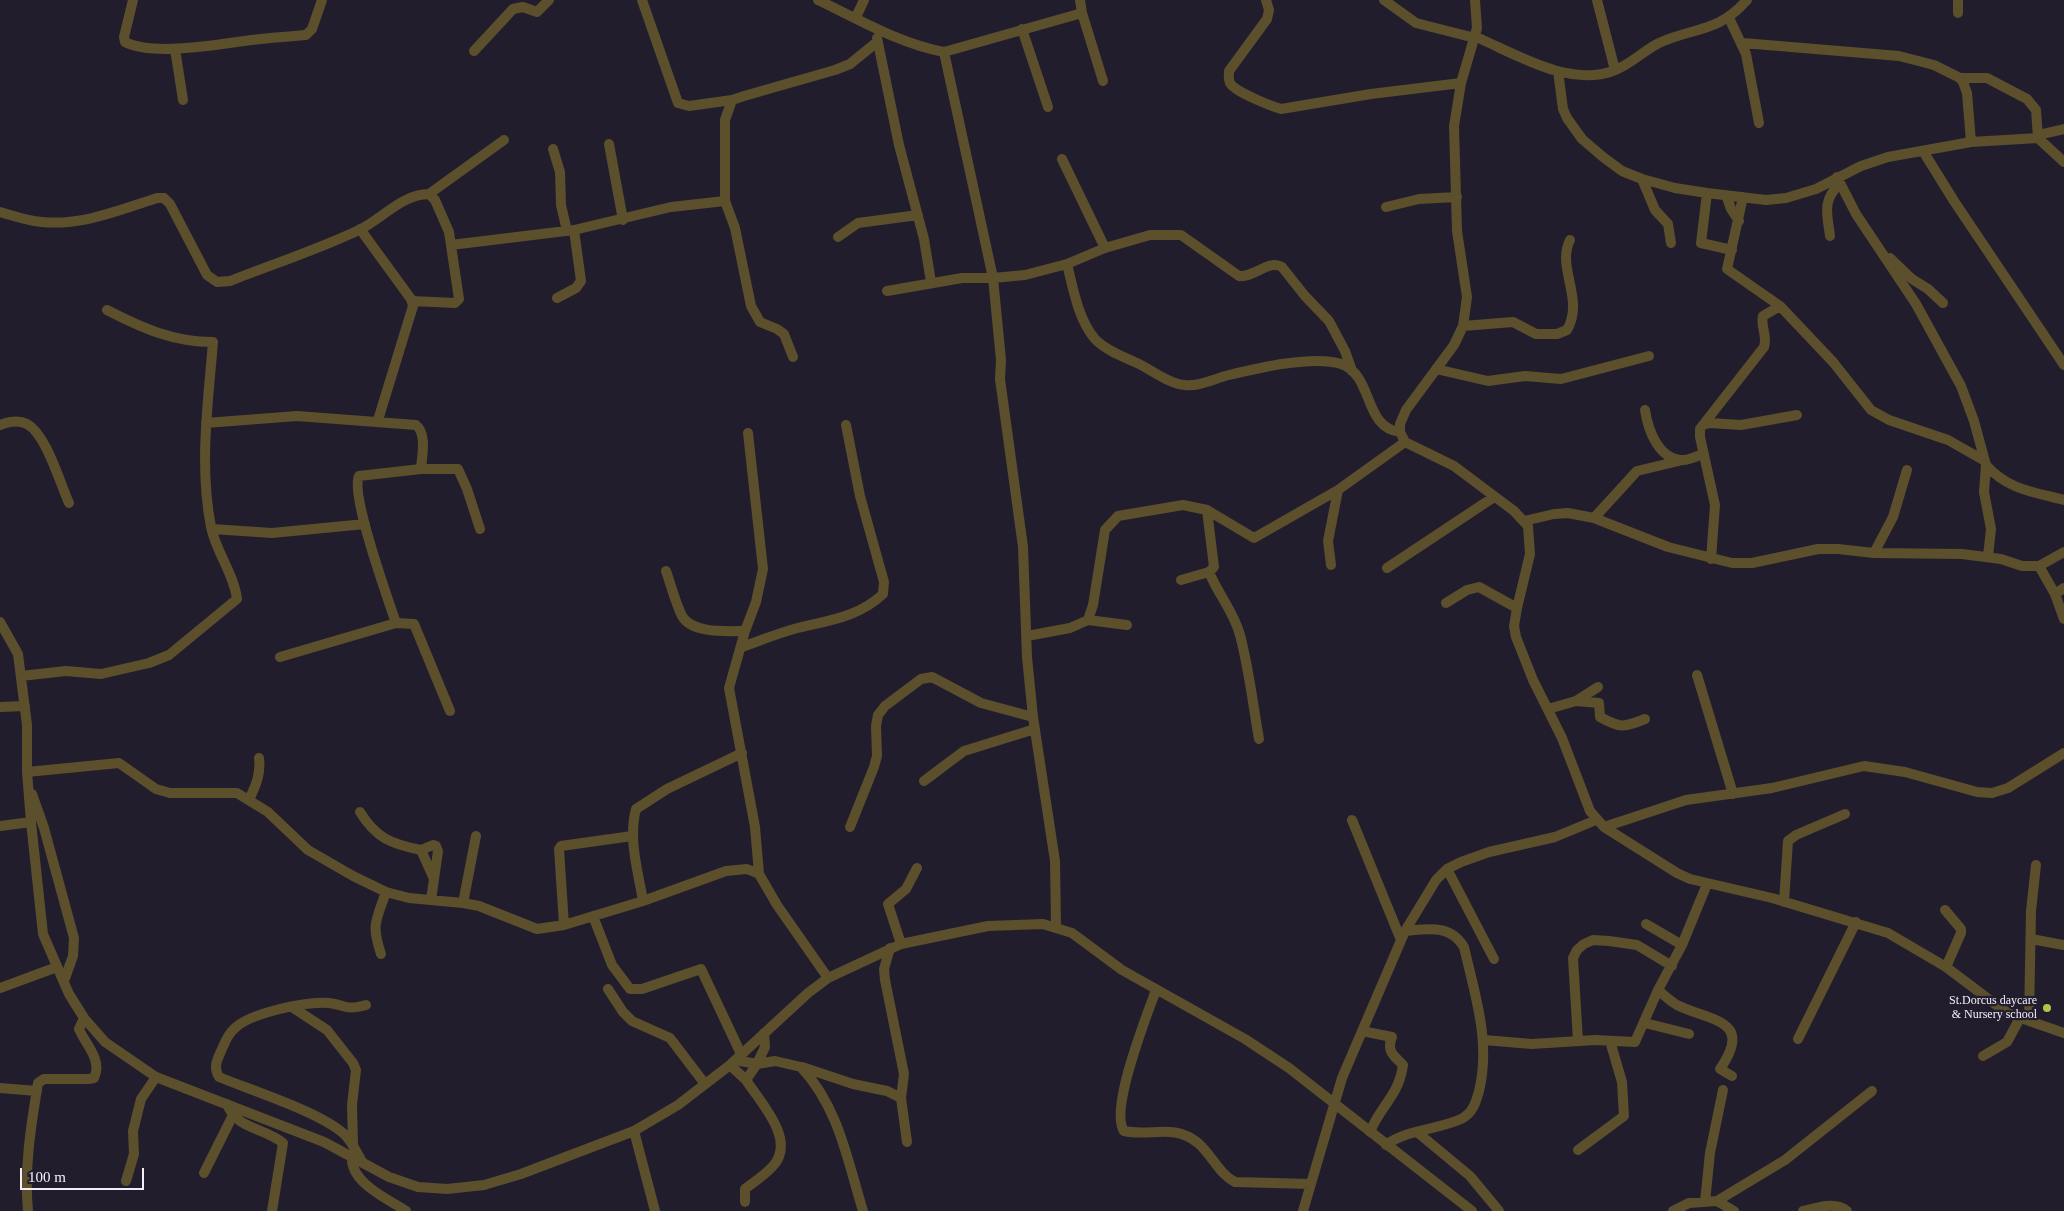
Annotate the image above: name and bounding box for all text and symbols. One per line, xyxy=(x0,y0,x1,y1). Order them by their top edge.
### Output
place label: St.Dorcus daycare & Nursery school xyxy=(1949,994,2037,1022)
marker: St.Dorcus daycare & Nursery school xyxy=(2041,1002,2053,1014)
scale bar xyxy=(22,1158,146,1190)
text: 100 m xyxy=(28,1169,66,1185)

